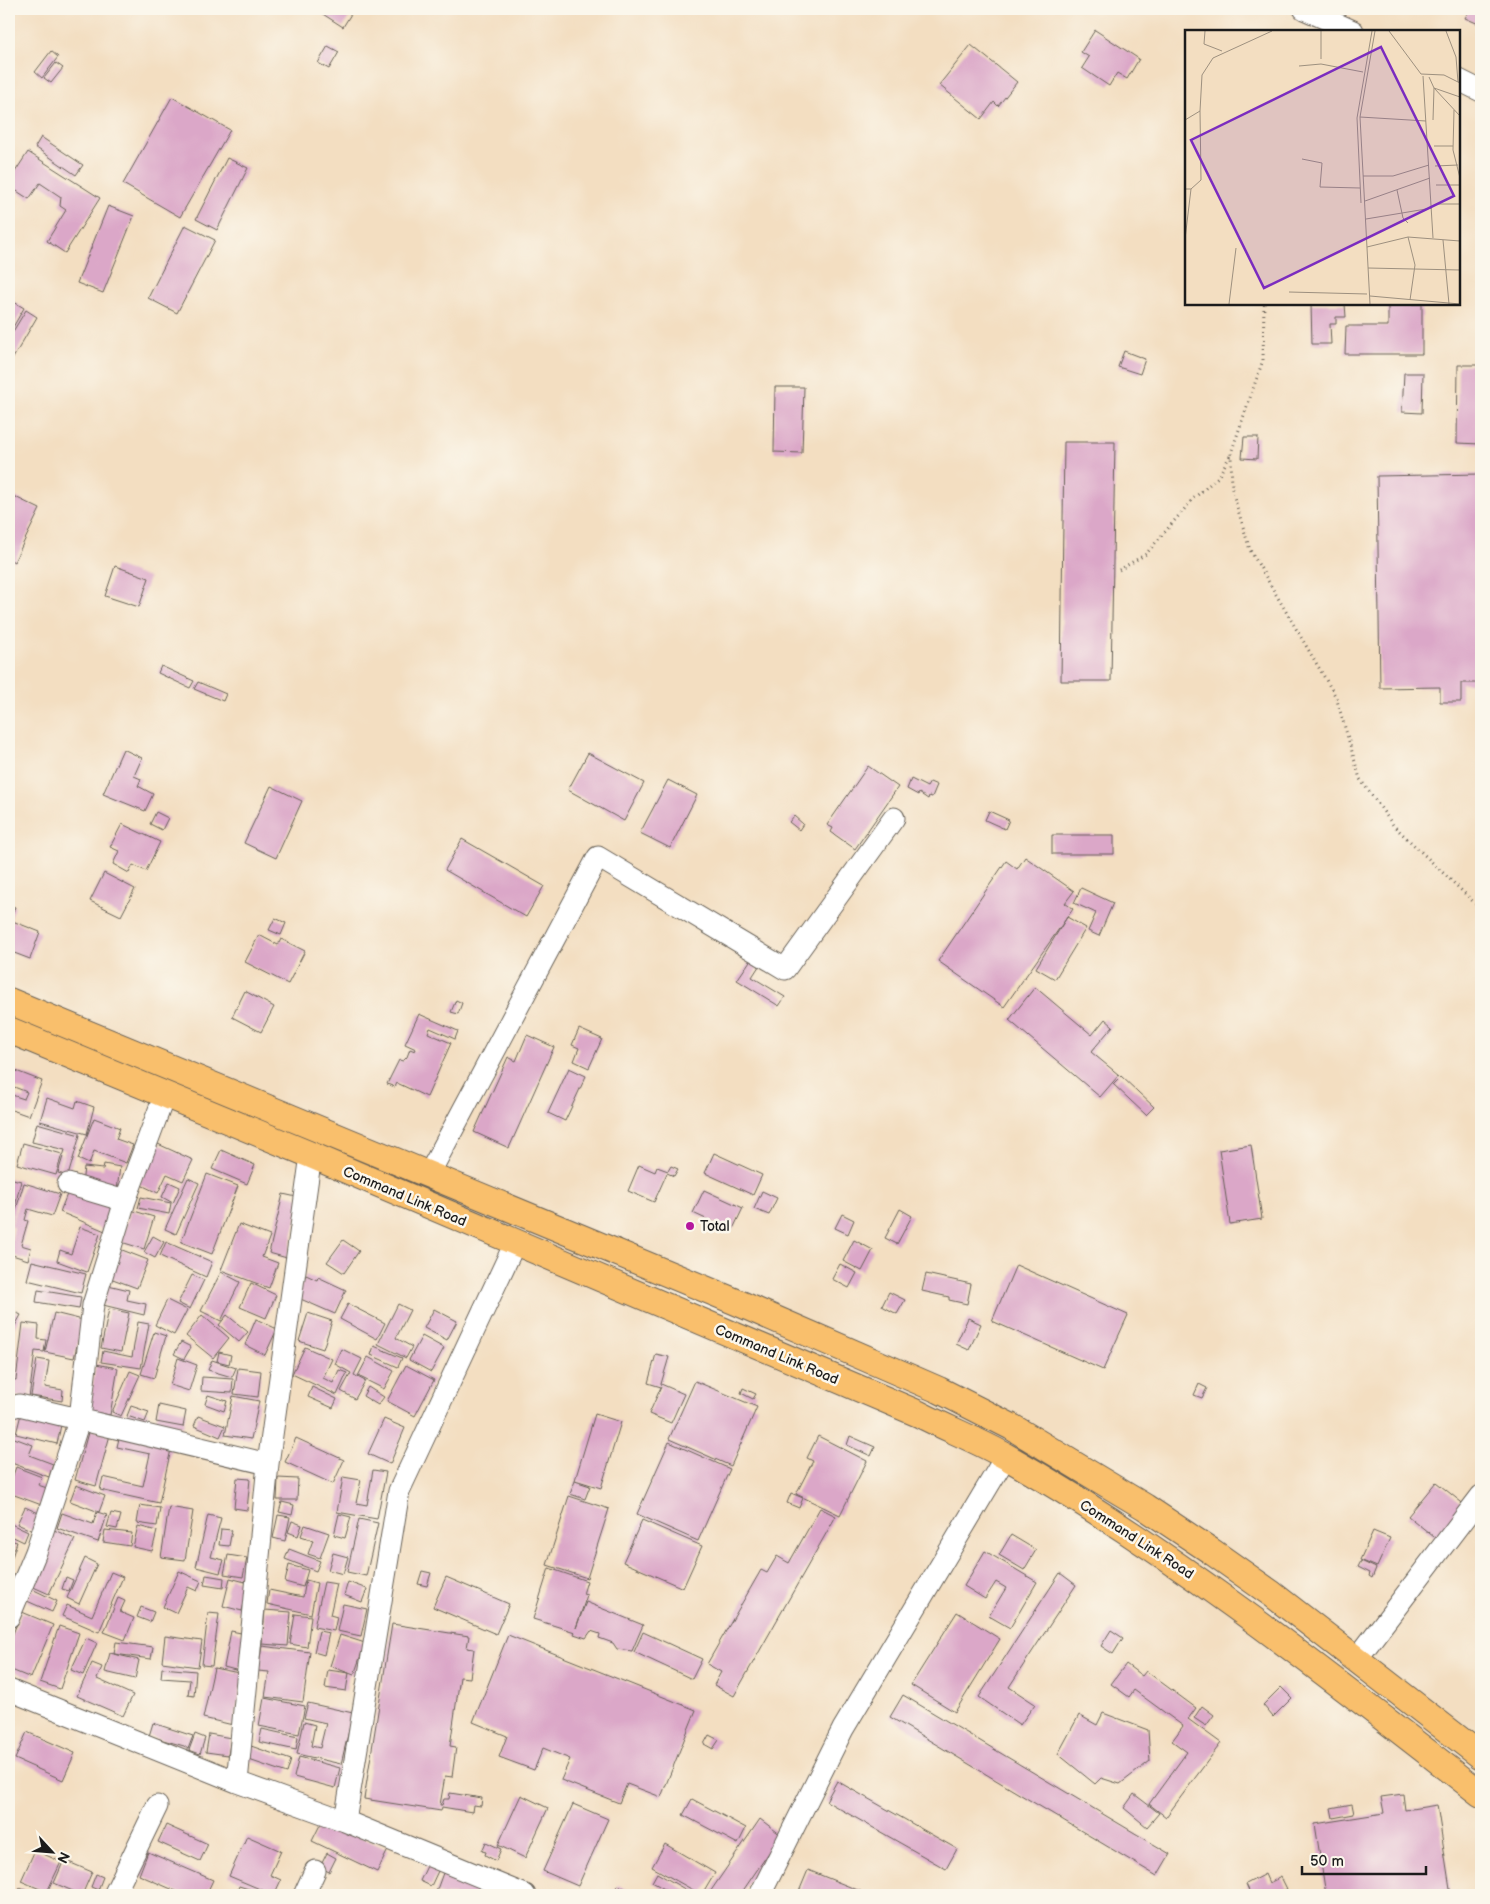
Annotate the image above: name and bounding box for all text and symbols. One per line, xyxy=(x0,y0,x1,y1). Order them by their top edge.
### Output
inset map xyxy=(1185,30,1460,305)
street label: Command Link Road xyxy=(341,1163,469,1230)
place label: Total xyxy=(700,1218,730,1235)
marker: Total xyxy=(684,1220,696,1232)
street label: Command Link Road xyxy=(713,1321,841,1388)
street label: Command Link Road xyxy=(1077,1496,1197,1583)
north arrow xyxy=(28,1826,78,1876)
scale bar xyxy=(1302,1844,1426,1876)
text: N xyxy=(53,1849,73,1866)
text: 50 m xyxy=(1310,1852,1344,1871)

